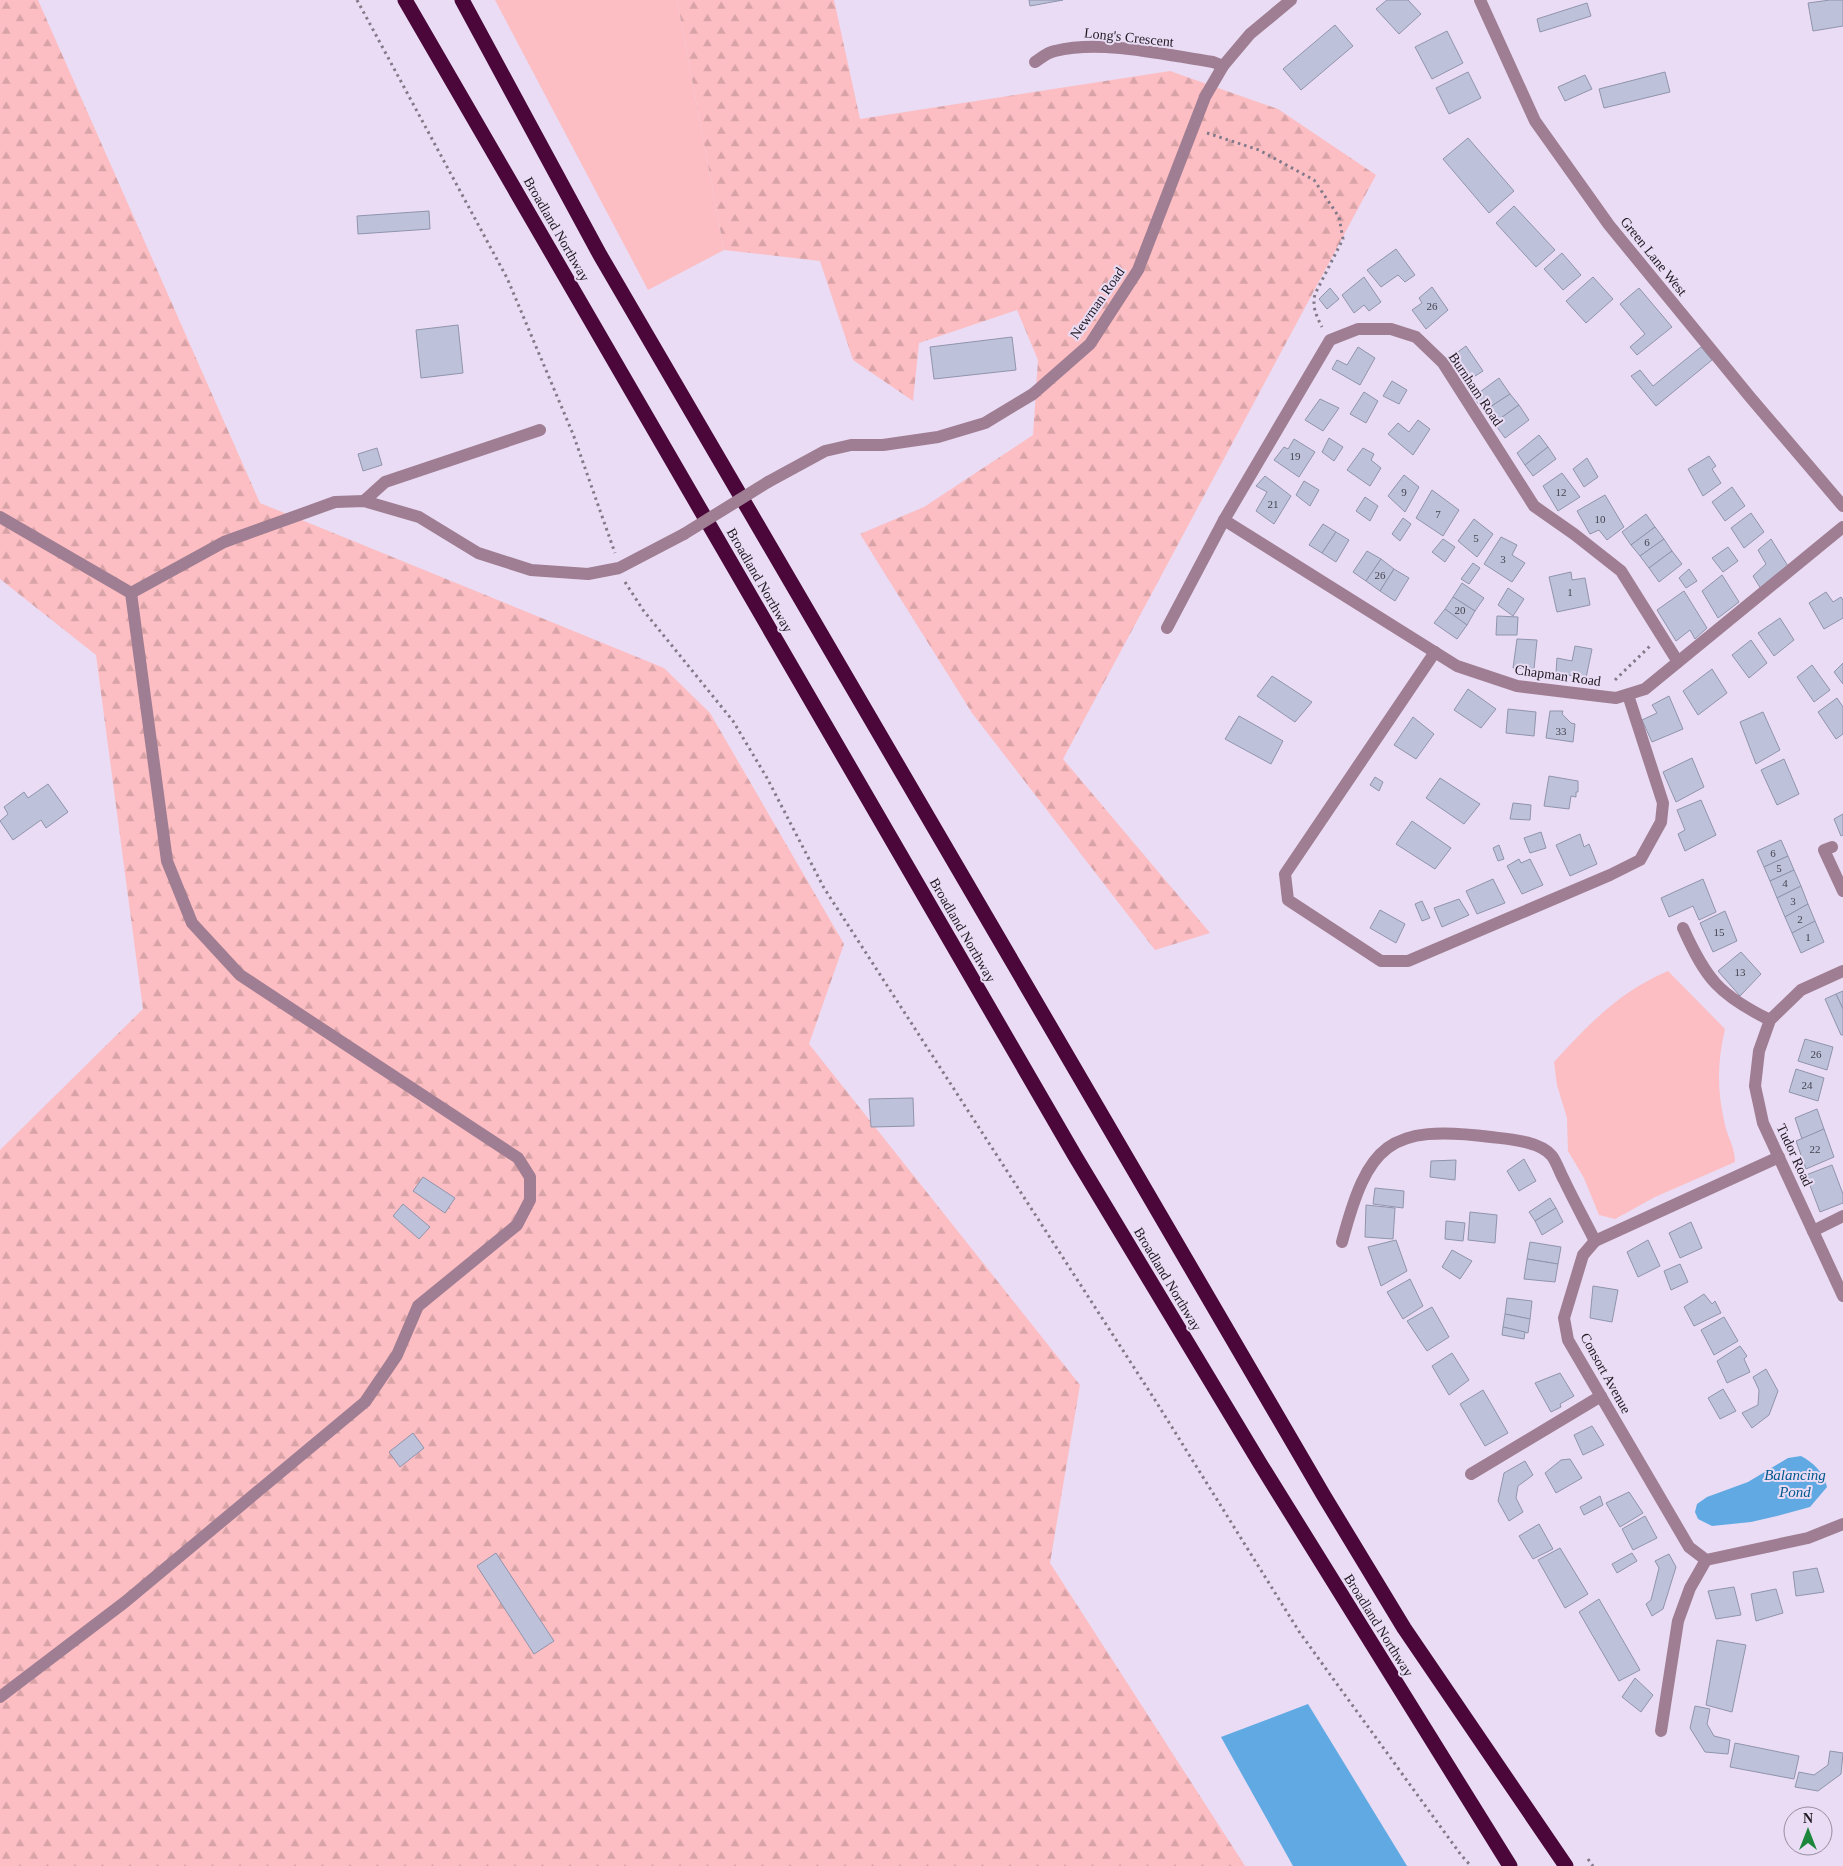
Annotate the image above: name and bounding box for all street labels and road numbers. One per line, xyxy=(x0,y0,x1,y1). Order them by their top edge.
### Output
street label: Long's Crescent xyxy=(1083,25,1175,50)
street label: Broadland Northway xyxy=(521,174,593,284)
street label: Green Lane West xyxy=(1617,214,1690,299)
street label: Newman Road xyxy=(1067,265,1128,342)
street label: Burnham Road xyxy=(1446,350,1506,429)
street label: Broadland Northway xyxy=(724,525,796,635)
street label: Chapman Road xyxy=(1514,662,1602,689)
street label: Broadland Northway xyxy=(927,875,999,985)
street label: Tudor Road xyxy=(1774,1122,1815,1189)
street label: Broadland Northway xyxy=(1131,1225,1204,1334)
street label: Consort Avenue xyxy=(1577,1330,1634,1416)
street label: Broadland Northway xyxy=(1341,1571,1416,1679)

